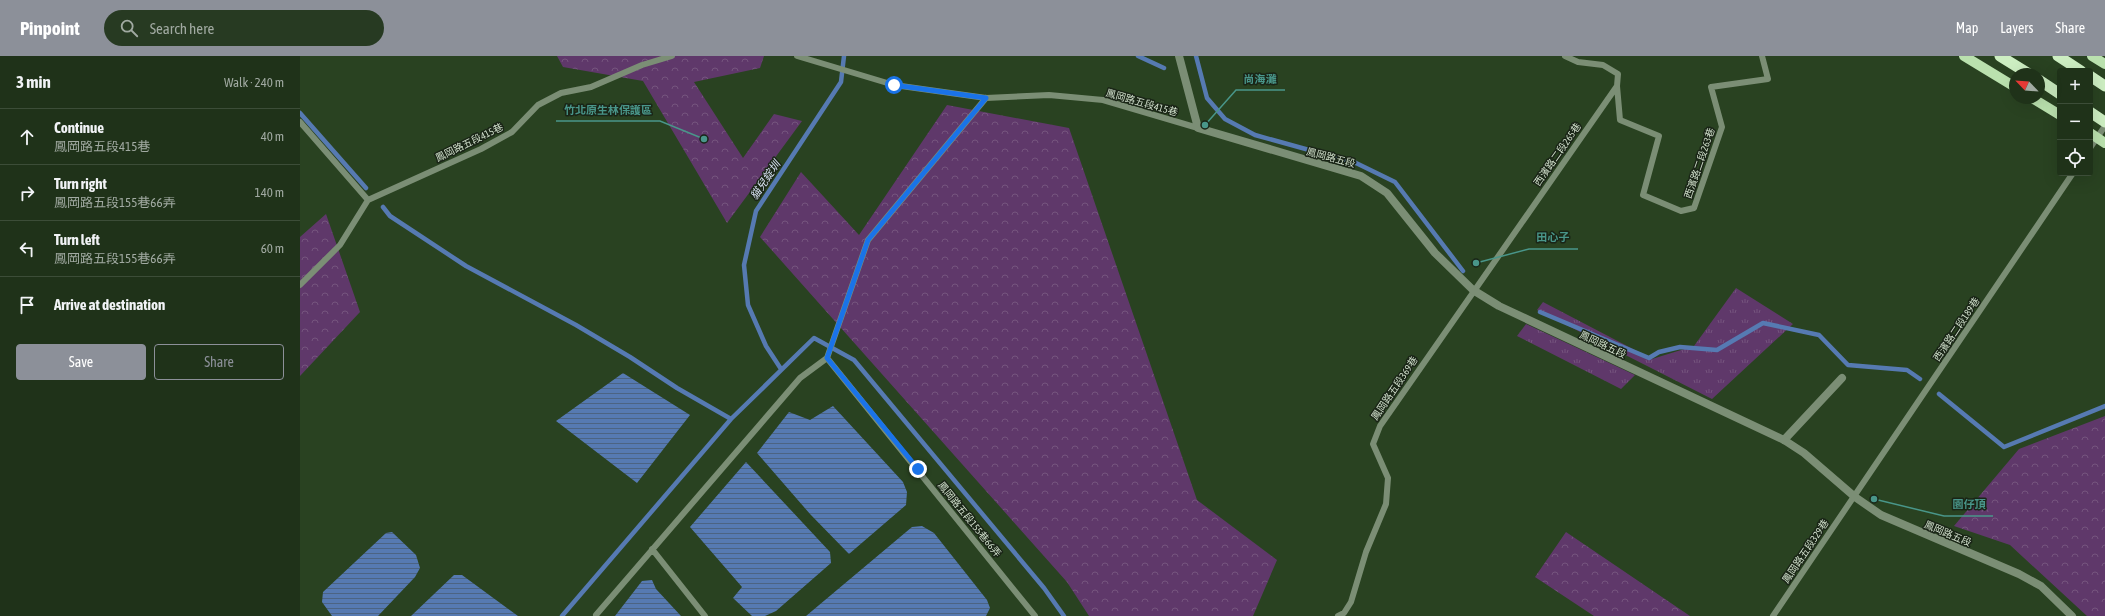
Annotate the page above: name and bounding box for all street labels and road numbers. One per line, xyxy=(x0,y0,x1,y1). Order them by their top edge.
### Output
street label: 鳳岡路五段415巷 xyxy=(1105,87,1179,118)
street label: 鳳岡路五段415巷 xyxy=(434,121,505,164)
street label: 西濱路二段265巷 xyxy=(1532,121,1583,188)
street label: 西濱路二段263巷 xyxy=(1682,126,1717,200)
street label: 鳳岡路五段 xyxy=(1305,146,1356,169)
street label: 西濱路二段189巷 xyxy=(1931,295,1982,363)
street label: 鳳岡路五段 xyxy=(1578,329,1628,360)
street label: 鳳岡路五段369巷 xyxy=(1369,354,1420,422)
street label: 鳳岡路五段155巷66弄 xyxy=(936,480,1003,559)
street label: 鳳岡路五段329巷 xyxy=(1780,517,1831,585)
street label: 鳳岡路五段 xyxy=(1923,519,1973,548)

